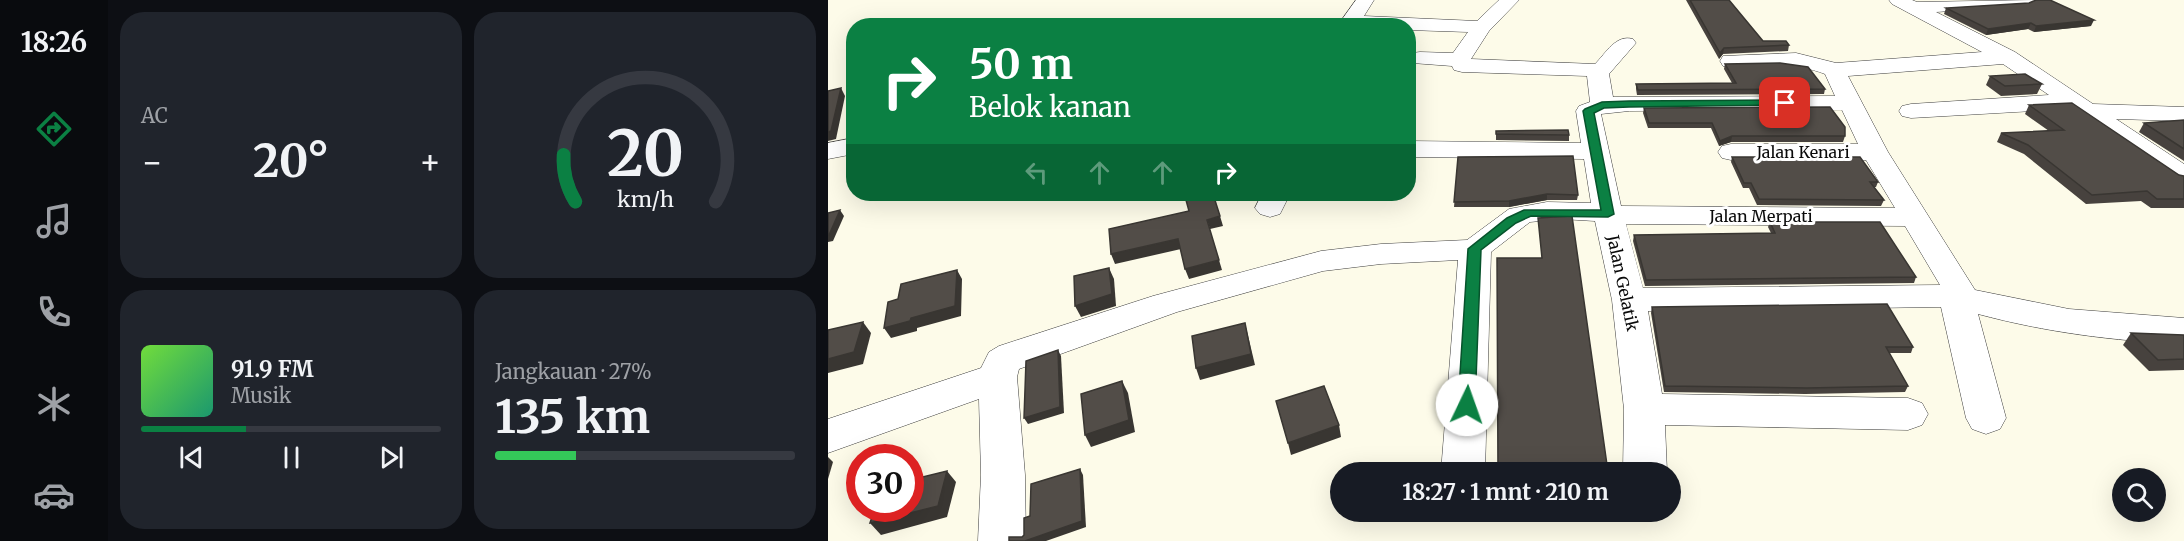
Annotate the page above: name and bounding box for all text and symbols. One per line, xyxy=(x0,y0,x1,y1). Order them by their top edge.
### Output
text: 18:26 xyxy=(21,25,87,59)
text: 50 m xyxy=(969,38,1073,90)
icon: right xyxy=(870,42,948,120)
pin xyxy=(1759,77,1810,128)
icon: arrive xyxy=(1768,86,1801,119)
text: Belok kanan xyxy=(969,90,1131,124)
text: AC xyxy=(141,103,168,128)
icon: directions xyxy=(33,108,75,150)
text: 20 xyxy=(606,115,684,193)
text: 20° xyxy=(253,133,329,189)
text: − xyxy=(141,142,163,183)
text: + xyxy=(419,142,441,183)
street label: Jalan Kenari xyxy=(1755,142,1850,162)
icon: left xyxy=(1020,156,1053,189)
icon: ahead xyxy=(1083,156,1116,189)
icon: ahead xyxy=(1146,156,1179,189)
icon: right xyxy=(1209,156,1242,189)
text: km/h xyxy=(617,186,673,213)
icon: music xyxy=(33,200,75,242)
street label: Jalan Merpati xyxy=(1708,206,1813,226)
street label: Jalan Gelatik xyxy=(1603,232,1643,334)
icon: phone xyxy=(33,291,75,333)
text: 91.9 FM xyxy=(231,355,314,383)
text: Jangkauan · 27% xyxy=(495,359,652,384)
position arrow xyxy=(1435,373,1499,437)
icon: climate xyxy=(33,383,75,425)
text: Musik xyxy=(231,383,291,408)
text: 135 km xyxy=(495,389,650,445)
icon: previous xyxy=(175,441,208,474)
icon: pause xyxy=(275,441,308,474)
icon: next xyxy=(375,441,408,474)
speed limit sign: 30 xyxy=(846,444,924,522)
map controls xyxy=(2112,468,2166,522)
button: search xyxy=(2112,468,2166,522)
icon: car xyxy=(33,474,75,516)
text: 18:27 · 1 mnt · 210 m xyxy=(1402,478,1609,506)

